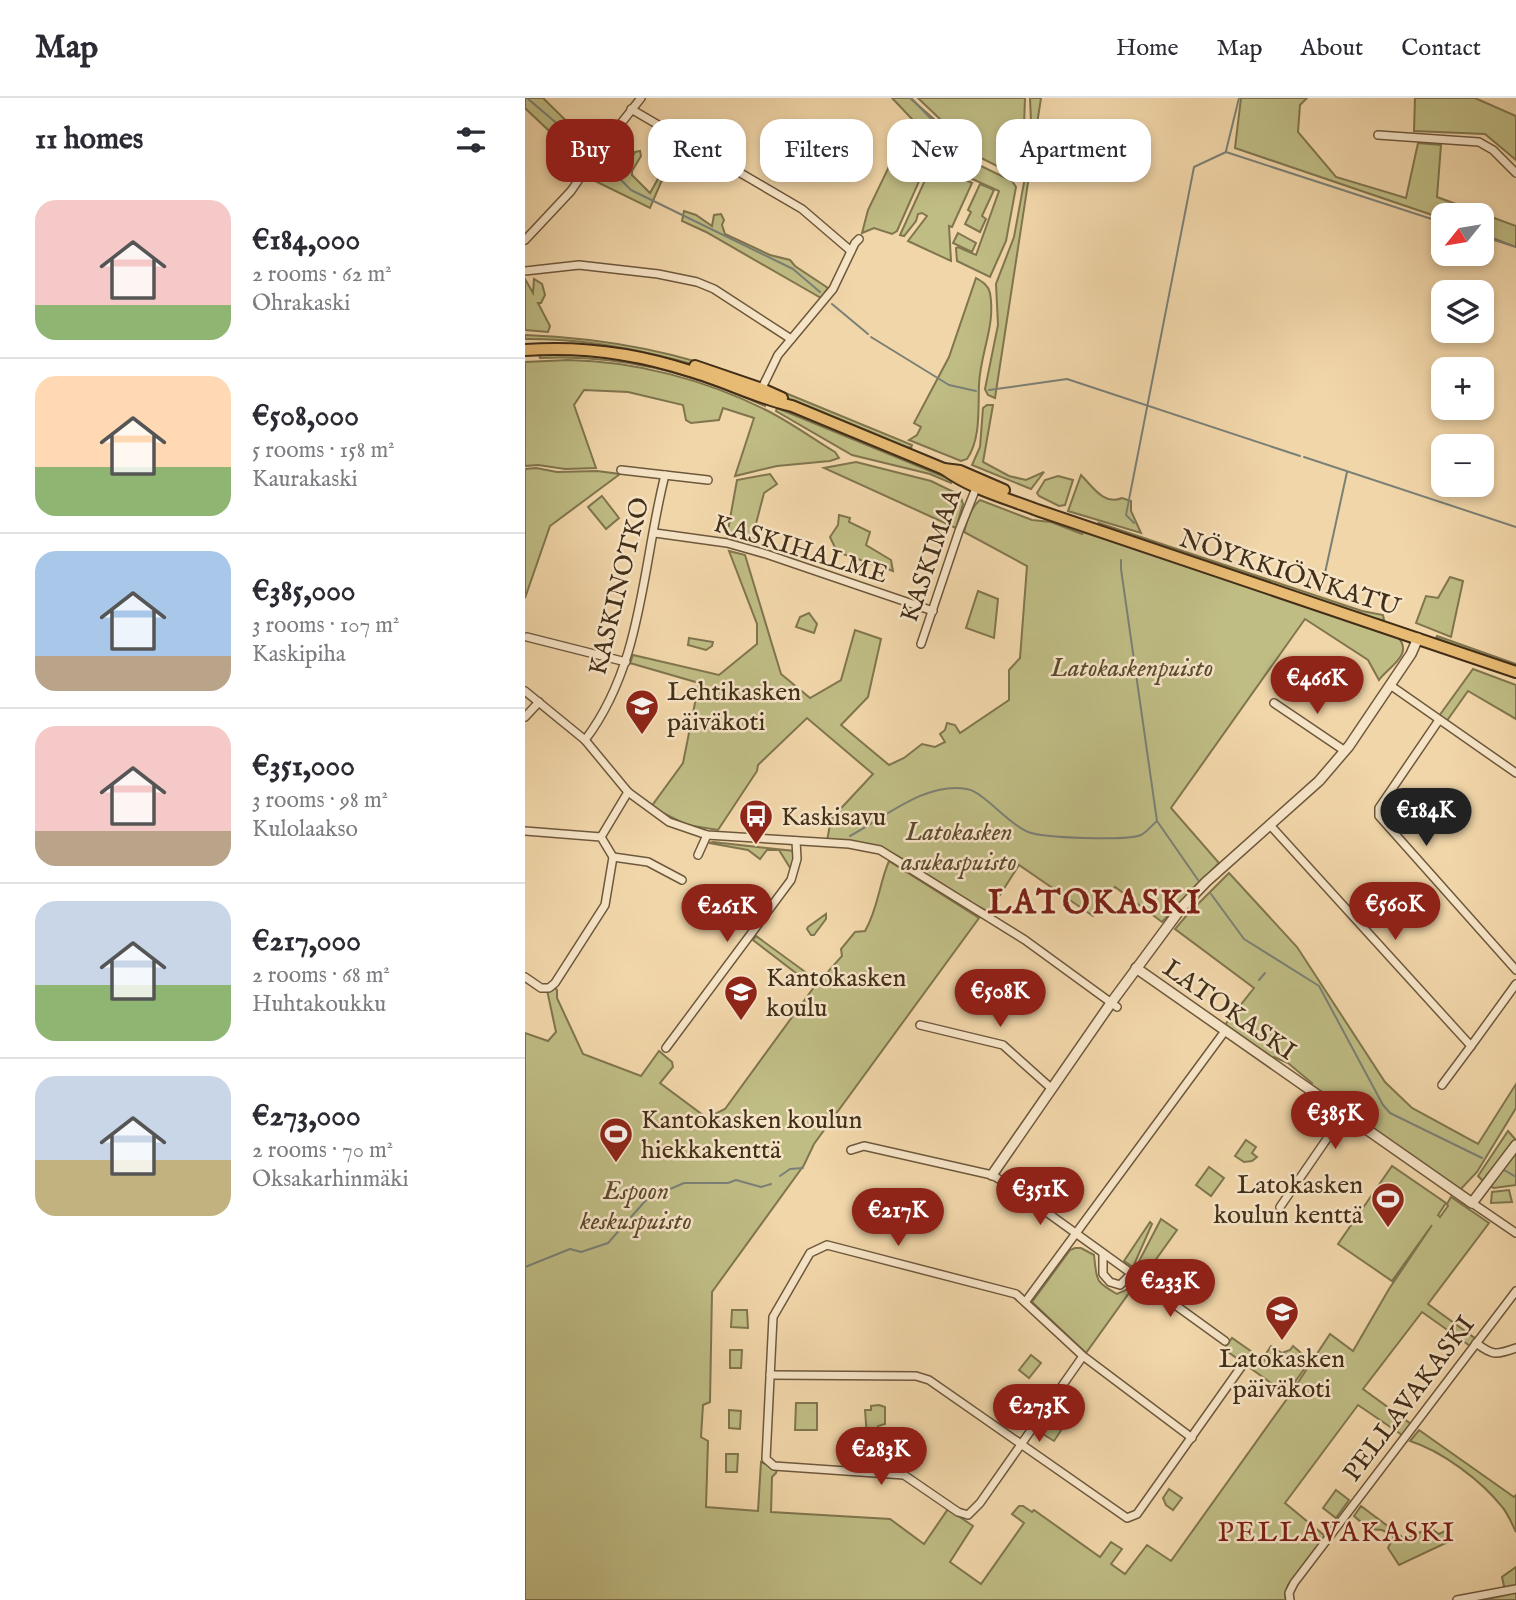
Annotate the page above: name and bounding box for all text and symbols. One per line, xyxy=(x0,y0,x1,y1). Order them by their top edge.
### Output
text: Map xyxy=(35,27,98,69)
text: Home xyxy=(1116,33,1179,64)
text: Map xyxy=(1217,33,1263,64)
text: About xyxy=(1301,33,1363,64)
text: Contact xyxy=(1401,33,1481,64)
chip: Buy xyxy=(546,119,634,182)
chip: Rent xyxy=(648,119,746,182)
chip: Filters xyxy=(760,119,873,182)
chip: New xyxy=(887,119,982,182)
chip: Apartment xyxy=(996,119,1151,182)
text: 11 homes xyxy=(35,121,143,159)
icon: filters xyxy=(452,121,490,159)
north arrow xyxy=(1431,203,1495,266)
map controls xyxy=(1431,203,1494,497)
text: €184,000 xyxy=(252,222,360,260)
icon: home xyxy=(91,228,175,312)
text: 2 rooms · 62 m² xyxy=(252,260,392,289)
button: layers xyxy=(1431,280,1494,343)
text: Ohrakaski xyxy=(252,289,350,318)
button: + xyxy=(1431,357,1494,420)
text: €508,000 xyxy=(252,398,359,436)
icon: home xyxy=(91,404,175,488)
button: − xyxy=(1431,434,1494,497)
text: 5 rooms · 158 m² xyxy=(252,436,395,465)
text: Kaurakaski xyxy=(252,465,358,494)
street label: KASKIMAA xyxy=(893,483,970,627)
street label: KASKINOTKO xyxy=(581,494,658,679)
street label: KASKIHALME xyxy=(709,507,892,592)
street label: NÖYKKIÖNKATU xyxy=(1175,522,1405,625)
text: €385,000 xyxy=(252,573,356,611)
icon: home xyxy=(91,579,175,663)
text: 3 rooms · 107 m² xyxy=(252,611,400,640)
text: Kaskipiha xyxy=(252,640,346,669)
park label: Latokaskenpuisto xyxy=(1050,652,1213,685)
pin: €466K xyxy=(1268,656,1366,716)
text: €466K xyxy=(1287,664,1347,693)
place label: Lehtikasken päiväkoti xyxy=(667,676,801,739)
school or university icon: Lehtikasken päiväkoti xyxy=(623,687,661,736)
text: €351,000 xyxy=(252,748,355,786)
icon: home xyxy=(91,754,175,838)
text: 3 rooms · 98 m² xyxy=(252,786,388,815)
pin: €184K xyxy=(1377,788,1475,848)
text: €184K xyxy=(1397,796,1455,825)
bus stop icon: Kaskisavu xyxy=(737,797,775,846)
place label: Kaskisavu xyxy=(781,801,886,834)
text: Kulolaakso xyxy=(252,815,358,844)
park label: Latokasken asukaspuisto xyxy=(900,816,1017,879)
pin: €560K xyxy=(1346,882,1444,942)
district label: LATOKASKI xyxy=(987,883,1203,925)
pin: €261K xyxy=(678,884,776,944)
text: €560K xyxy=(1365,890,1425,919)
text: €261K xyxy=(697,892,757,921)
text: €217,000 xyxy=(252,923,361,961)
icon: home xyxy=(91,929,175,1013)
street label: LATOKASKI xyxy=(1156,952,1302,1068)
text: 2 rooms · 68 m² xyxy=(252,961,390,990)
place label: Kantokasken koulu xyxy=(766,962,907,1025)
pin: €508K xyxy=(951,970,1049,1029)
school or university icon: Kantokasken koulu xyxy=(722,973,760,1022)
text: €508K xyxy=(971,977,1029,1006)
text: Huhtakoukku xyxy=(252,990,386,1019)
pin: €385K xyxy=(1286,1091,1384,1151)
text: €273,000 xyxy=(252,1098,361,1136)
text: €385K xyxy=(1307,1099,1363,1128)
icon: home xyxy=(91,1104,175,1188)
place label: Kantokasken koulun hiekkakenttä xyxy=(641,1104,863,1167)
sports icon: Kantokasken koulun hiekkakenttä xyxy=(597,1115,635,1164)
text: 2 rooms · 70 m² xyxy=(252,1136,393,1165)
text: Oksakarhinmäki xyxy=(252,1165,409,1194)
pin: €351K xyxy=(991,1168,1089,1227)
place label: Latokasken koulun kenttä xyxy=(1213,1169,1364,1232)
park label: Espoon keskuspuisto xyxy=(579,1175,692,1238)
text: €351K xyxy=(1012,1175,1068,1204)
sports icon: Latokasken koulun kenttä xyxy=(1369,1180,1407,1229)
pin: €217K xyxy=(849,1188,947,1248)
text: €217K xyxy=(868,1196,928,1225)
pin: €233K xyxy=(1121,1260,1219,1319)
text: €233K xyxy=(1141,1267,1199,1296)
school or university icon: Latokasken päiväkoti xyxy=(1263,1293,1301,1342)
street label: PELLAVAKASKI xyxy=(1336,1309,1482,1488)
place label: Latokasken päiväkoti xyxy=(1219,1343,1345,1406)
pin: €273K xyxy=(990,1384,1088,1444)
text: €273K xyxy=(1009,1392,1069,1421)
pin: €283K xyxy=(832,1428,930,1487)
text: €283K xyxy=(852,1435,910,1464)
district label: PELLAVAKASKI xyxy=(1218,1516,1456,1551)

